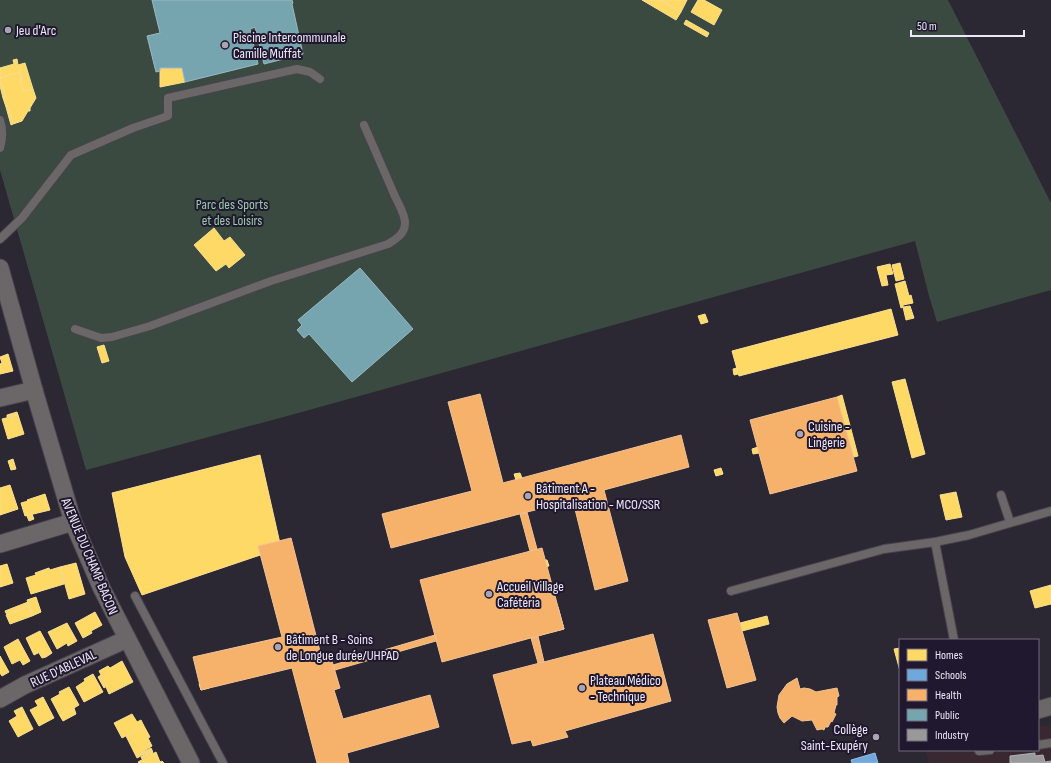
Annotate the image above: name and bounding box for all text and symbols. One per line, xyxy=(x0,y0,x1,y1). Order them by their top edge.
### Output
scale bar xyxy=(911,12,1024,38)
text: 50 m xyxy=(917,19,937,34)
place label: Jeu d'Arc xyxy=(15,22,56,39)
marker: Jeu d'Arc xyxy=(3,25,13,35)
place label: Piscine Intercommunale Camille Muffat xyxy=(233,29,346,62)
marker: Piscine Intercommunale Camille Muffat xyxy=(220,40,230,50)
park label: Parc des Sports et des Loisirs xyxy=(196,196,268,229)
place label: Cuisine - Lingerie xyxy=(808,418,850,451)
marker: Cuisine - Lingerie xyxy=(795,429,805,439)
place label: Bâtiment A - Hospitalisation - MCO/SSR xyxy=(536,480,661,513)
marker: Bâtiment A - Hospitalisation - MCO/SSR xyxy=(523,491,533,501)
street label: AVENUE DU CHAMP BACON xyxy=(57,494,122,617)
place label: Accueil Village Cafétéria xyxy=(496,578,564,611)
marker: Accueil Village Cafétéria xyxy=(484,589,494,599)
place label: Bâtiment B - Soins de Longue durée/UHPAD xyxy=(286,631,399,664)
legend xyxy=(899,639,1039,751)
marker: Bâtiment B - Soins de Longue durée/UHPAD xyxy=(273,642,283,652)
street label: RUE D'ABLEVAL xyxy=(28,646,99,691)
text: Homes xyxy=(935,648,963,663)
text: Schools xyxy=(935,668,967,683)
place label: Plateau Médico - Technique xyxy=(590,672,661,705)
marker: Plateau Médico - Technique xyxy=(577,683,587,693)
text: Health xyxy=(935,688,962,703)
text: Public xyxy=(935,708,960,723)
place label: Collège Saint-Exupéry xyxy=(801,721,869,754)
text: Industry xyxy=(935,728,969,743)
marker: Collège Saint-Exupéry xyxy=(871,732,881,742)

